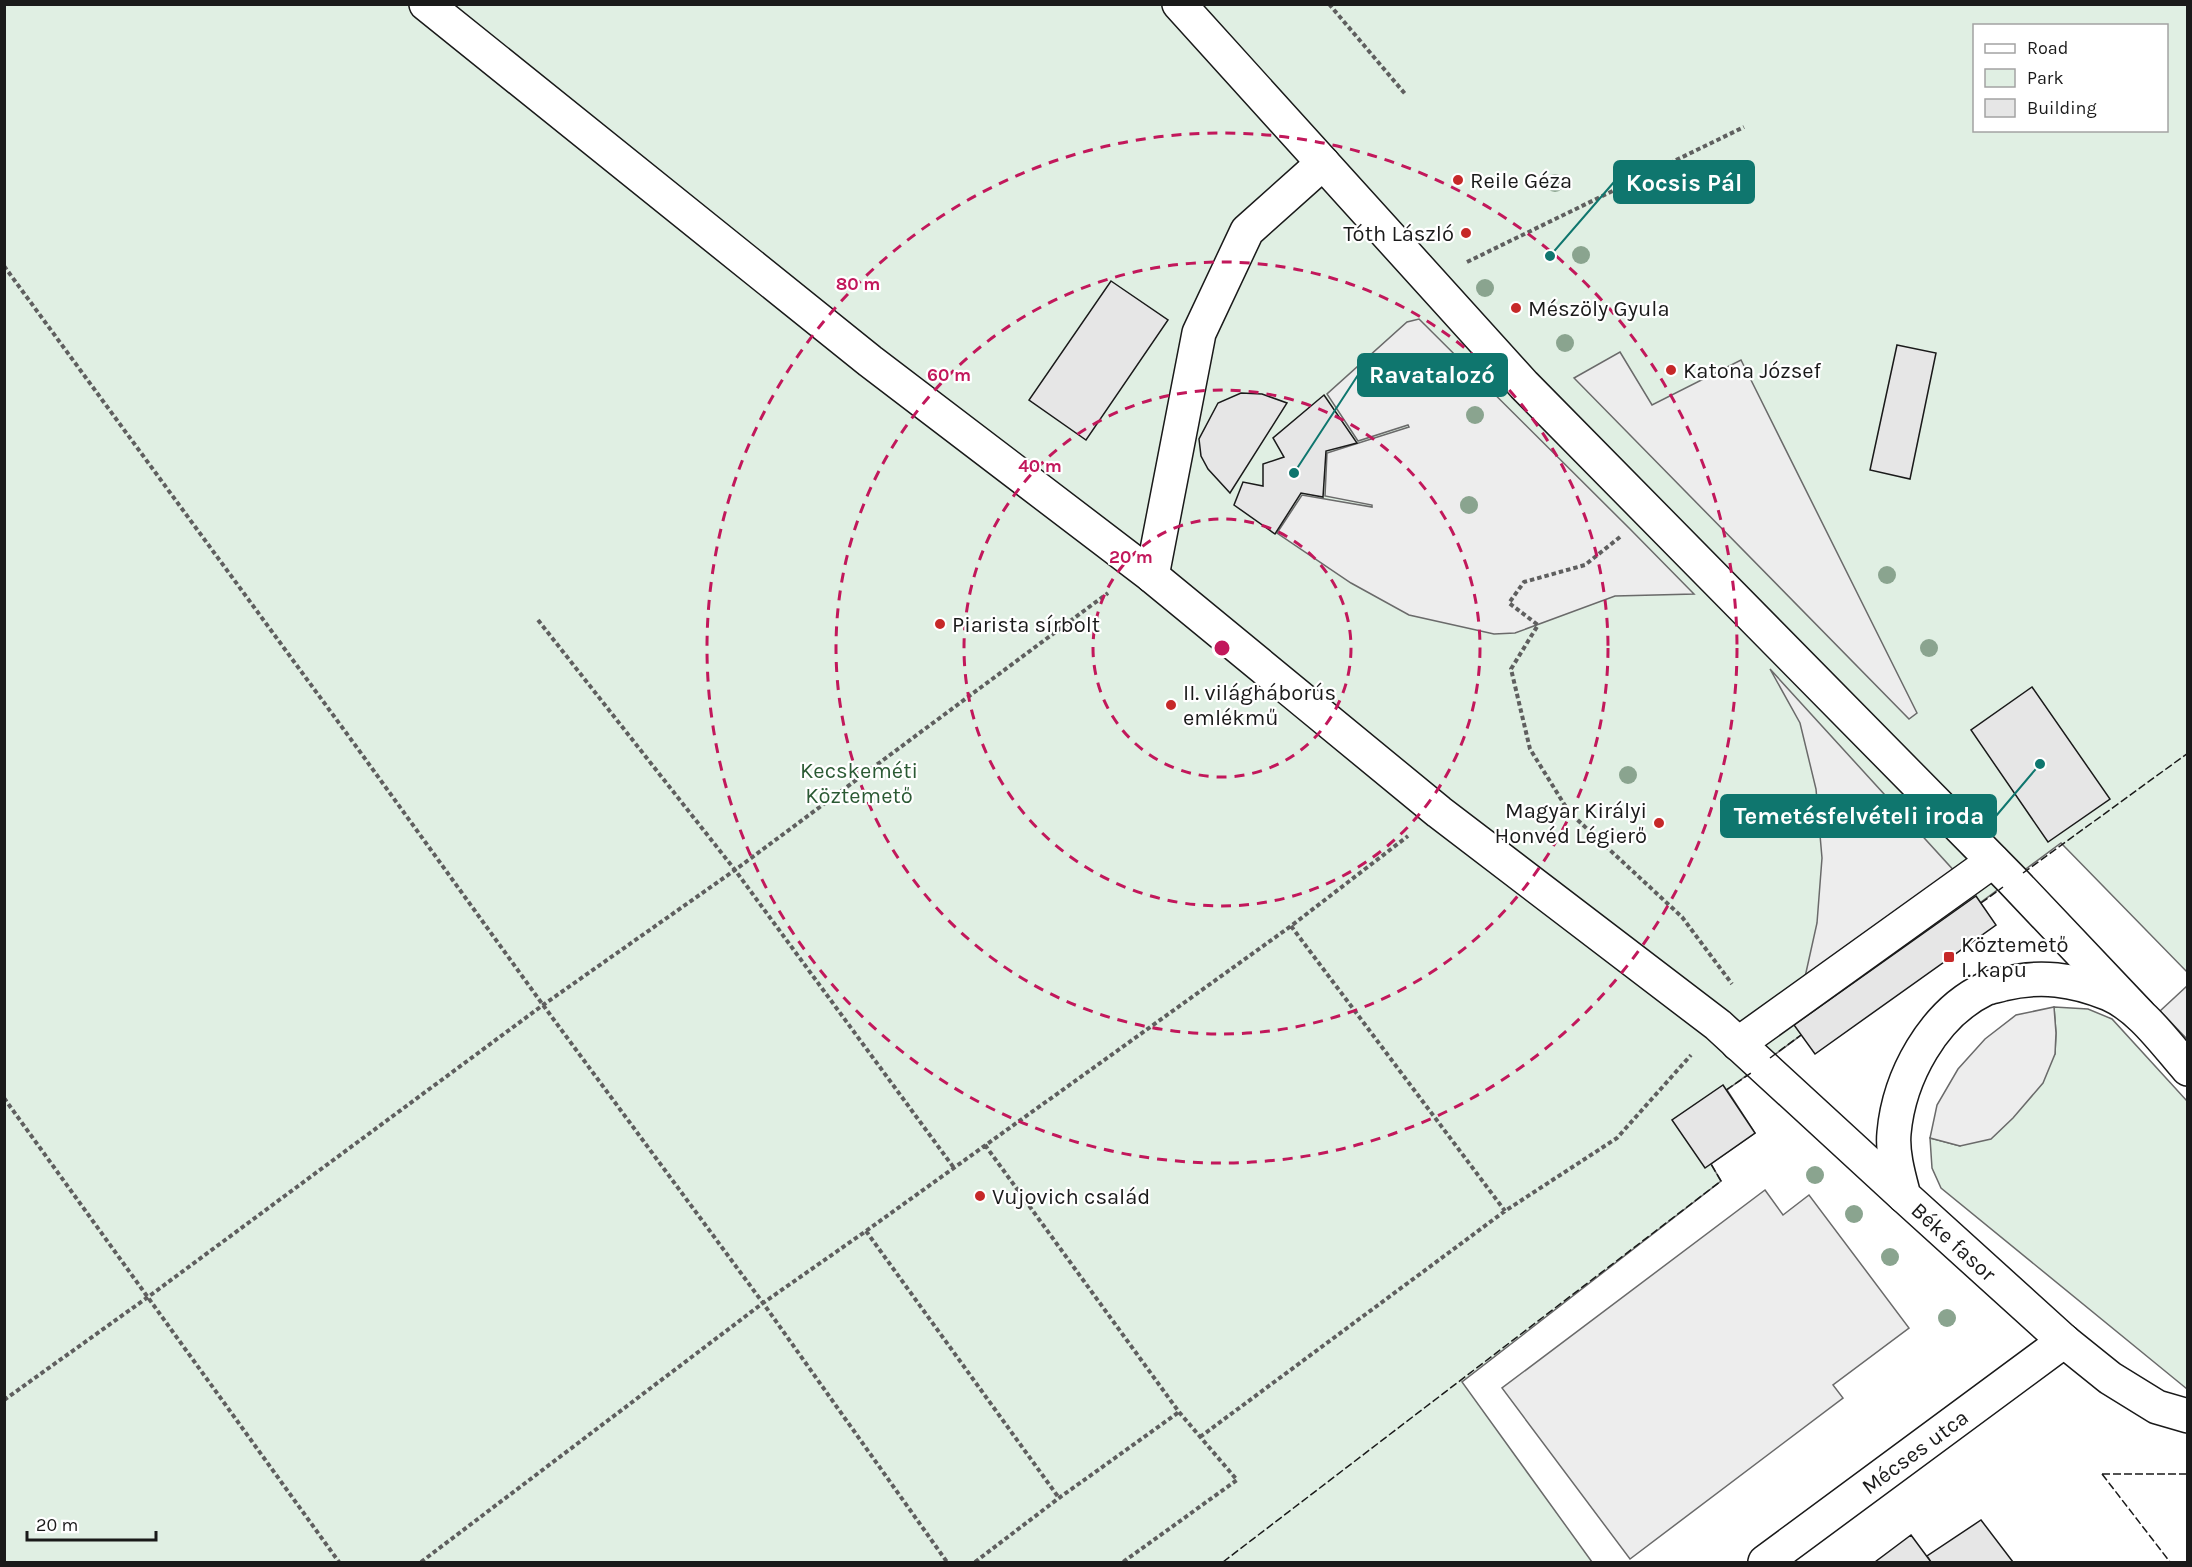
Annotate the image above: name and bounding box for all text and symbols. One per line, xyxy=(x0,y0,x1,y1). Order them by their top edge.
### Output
legend xyxy=(1973,24,2168,132)
text: Road xyxy=(2027,37,2068,59)
text: Park xyxy=(2027,67,2064,89)
text: Building xyxy=(2027,97,2097,119)
callout: Kocsis Pál xyxy=(1614,161,1754,203)
place label: Reile Géza xyxy=(1470,168,1572,194)
text: Kocsis Pál xyxy=(1626,169,1742,197)
marker: Reile Géza xyxy=(1451,173,1465,187)
place label: Tóth László xyxy=(1343,221,1454,247)
marker: Tóth László xyxy=(1459,226,1473,240)
text: 80 m xyxy=(836,273,880,295)
place label: Mészöly Gyula xyxy=(1528,296,1670,322)
marker: Mészöly Gyula xyxy=(1509,301,1523,315)
callout: Ravatalozó xyxy=(1358,354,1507,396)
place label: Katona József xyxy=(1683,358,1822,384)
text: Ravatalozó xyxy=(1369,361,1495,389)
marker: Katona József xyxy=(1664,363,1678,377)
text: 60 m xyxy=(927,364,971,386)
text: 40 m xyxy=(1018,455,1062,477)
text: 20 m xyxy=(1109,546,1153,568)
place label: Piarista sírbolt xyxy=(952,612,1100,638)
marker: Piarista sírbolt xyxy=(933,617,947,631)
centre of rings xyxy=(1212,638,1232,658)
place label: II. világháborús emlékmű xyxy=(1183,680,1336,731)
marker: II. világháborús emlékmű xyxy=(1164,698,1178,712)
park label: Kecskeméti Köztemető xyxy=(800,758,918,809)
callout: Temetésfelvételi iroda xyxy=(1721,795,1996,837)
place label: Magyar Királyi Honvéd Légierő xyxy=(1495,798,1647,849)
text: Temetésfelvételi iroda xyxy=(1734,802,1984,830)
marker: Magyar Királyi Honvéd Légierő xyxy=(1652,816,1666,830)
place label: Köztemető I. kapu xyxy=(1961,932,2069,983)
marker: Köztemető I. kapu xyxy=(1942,950,1956,964)
place label: Vujovich család xyxy=(992,1184,1150,1210)
marker: Vujovich család xyxy=(973,1189,987,1203)
street label: Béke fasor xyxy=(1906,1197,2001,1287)
street label: Mécses utca xyxy=(1857,1404,1974,1500)
scale bar xyxy=(27,1504,156,1542)
text: 20 m xyxy=(36,1514,78,1536)

